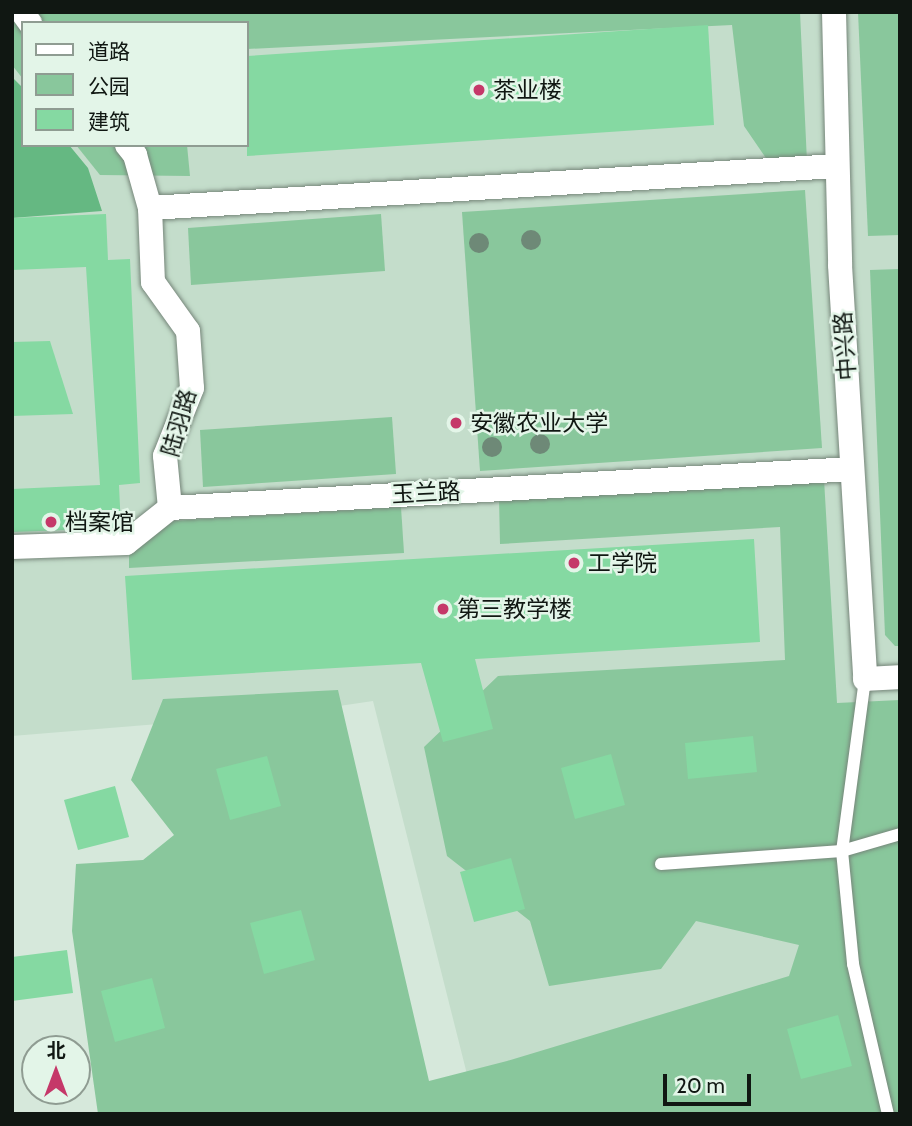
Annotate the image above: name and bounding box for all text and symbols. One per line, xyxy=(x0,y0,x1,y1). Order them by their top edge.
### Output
legend xyxy=(21,21,248,147)
text: 道路 xyxy=(88,39,130,64)
text: 公园 xyxy=(88,74,130,99)
place label: 茶业楼 xyxy=(493,76,562,104)
marker: 茶业楼 xyxy=(471,82,487,98)
text: 建筑 xyxy=(88,109,130,134)
street label: 中兴路 xyxy=(829,311,861,381)
street label: 陆羽路 xyxy=(156,386,202,460)
place label: 安徽农业大学 xyxy=(470,409,608,437)
marker: 安徽农业大学 xyxy=(448,415,464,431)
street label: 玉兰路 xyxy=(391,477,461,509)
place label: 档案馆 xyxy=(65,508,134,536)
marker: 档案馆 xyxy=(43,514,59,530)
place label: 工学院 xyxy=(588,549,657,577)
marker: 工学院 xyxy=(566,555,582,571)
place label: 第三教学楼 xyxy=(457,595,572,623)
marker: 第三教学楼 xyxy=(435,601,451,617)
north arrow xyxy=(21,1035,91,1105)
text: 北 xyxy=(46,1039,66,1062)
scale bar xyxy=(667,1060,754,1104)
text: 20 m xyxy=(676,1073,725,1098)

